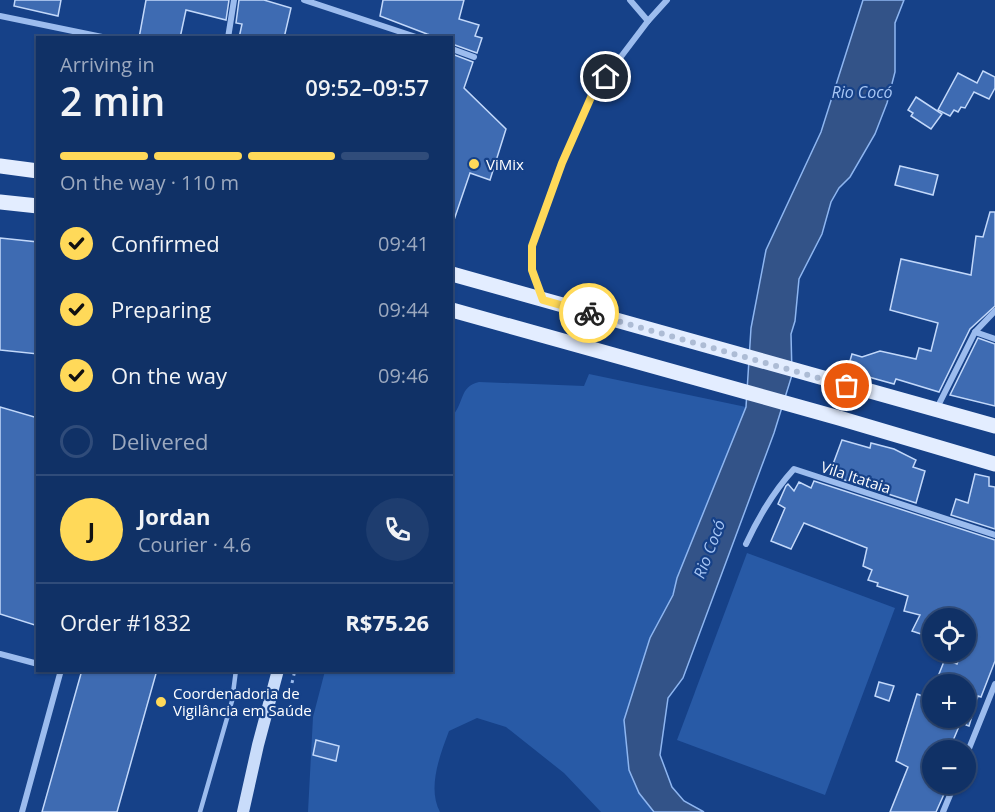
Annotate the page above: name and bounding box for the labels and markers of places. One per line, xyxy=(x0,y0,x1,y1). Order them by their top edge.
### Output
pin xyxy=(580,51,631,102)
place label: ViMix xyxy=(486,154,524,174)
marker: ViMix xyxy=(467,157,481,171)
pin xyxy=(821,360,872,411)
place label: Coordenadoria de Vigilância em Saúde xyxy=(173,683,312,720)
marker: Coordenadoria de Vigilância em Saúde xyxy=(154,695,168,709)

